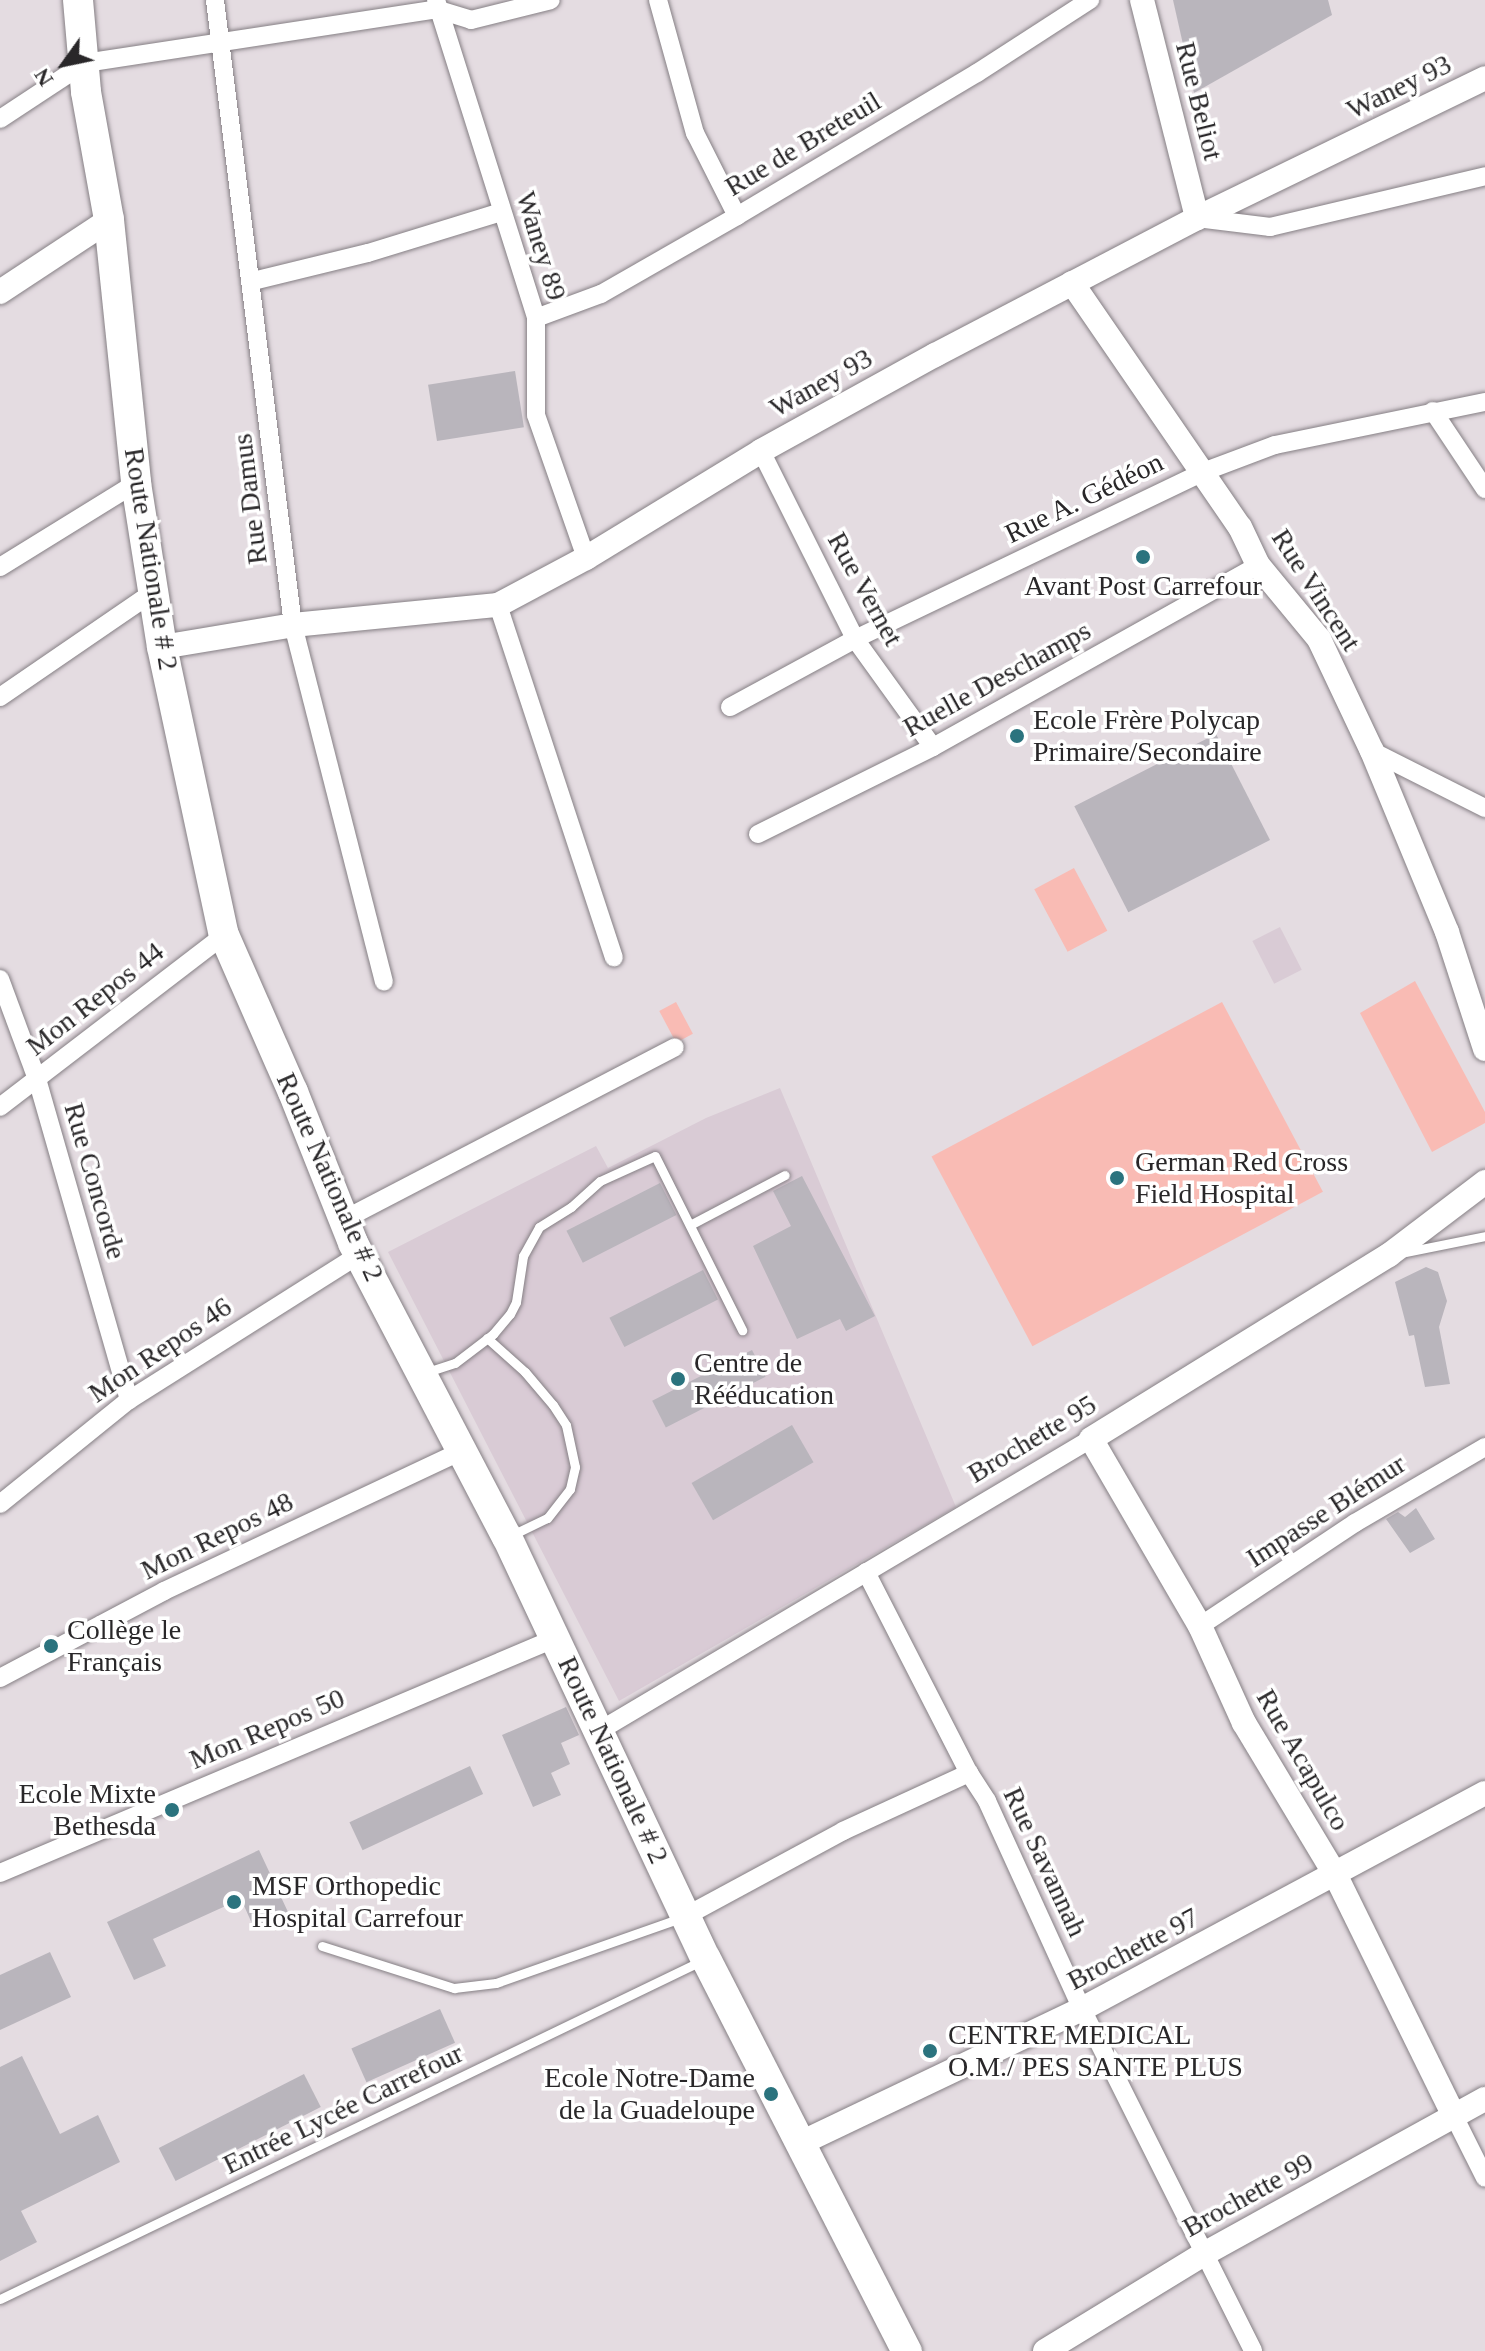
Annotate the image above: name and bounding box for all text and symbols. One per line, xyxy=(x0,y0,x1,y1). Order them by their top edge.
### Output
north arrow xyxy=(24,24,104,104)
street label: Rue Beliot xyxy=(1168,38,1230,164)
street label: Waney 93 xyxy=(1341,47,1457,127)
text: N xyxy=(29,64,58,91)
street label: Rue de Breteuil xyxy=(719,84,887,204)
street label: Waney 89 xyxy=(509,188,573,304)
street label: Waney 93 xyxy=(764,341,878,425)
street label: Rue Damus xyxy=(225,432,275,566)
street label: Route Nationale # 2 xyxy=(117,445,185,673)
street label: Rue A. Gédéon xyxy=(999,445,1169,551)
street label: Rue Vincent xyxy=(1264,523,1368,657)
street label: Rue Vernet xyxy=(820,526,910,652)
marker: Avant Post Carrefour xyxy=(1134,548,1152,566)
place label: Avant Post Carrefour xyxy=(1024,569,1262,603)
street label: Ruelle Deschamps xyxy=(897,614,1097,744)
place label: Ecole Frère Polycap Primaire/Secondaire xyxy=(1033,703,1262,769)
marker: Ecole Frère Polycap Primaire/Secondaire xyxy=(1008,727,1026,745)
street label: Mon Repos 44 xyxy=(20,935,170,1063)
street label: Route Nationale # 2 xyxy=(269,1068,391,1286)
street label: Rue Concorde xyxy=(57,1099,133,1263)
place label: German Red Cross Field Hospital xyxy=(1135,1145,1348,1211)
marker: German Red Cross Field Hospital xyxy=(1106,1167,1128,1189)
street label: Mon Repos 46 xyxy=(82,1290,238,1410)
place label: Centre de Rééducation xyxy=(694,1346,834,1412)
marker: Centre de Rééducation xyxy=(669,1370,687,1388)
street label: Brochette 95 xyxy=(962,1388,1102,1490)
street label: Impasse Blémur xyxy=(1240,1447,1412,1575)
street label: Mon Repos 48 xyxy=(136,1485,298,1587)
place label: Collège le Français xyxy=(67,1613,181,1679)
marker: Collège le Français xyxy=(42,1637,60,1655)
street label: Route Nationale # 2 xyxy=(550,1651,676,1869)
street label: Mon Repos 50 xyxy=(185,1681,349,1777)
street label: Rue Acapulco xyxy=(1249,1683,1357,1837)
place label: Ecole Mixte Bethesda xyxy=(18,1777,156,1843)
street label: Rue Savannah xyxy=(996,1782,1094,1942)
marker: Ecole Mixte Bethesda xyxy=(163,1801,181,1819)
place label: MSF Orthopedic Hospital Carrefour xyxy=(252,1869,463,1935)
marker: MSF Orthopedic Hospital Carrefour xyxy=(223,1891,245,1913)
street label: Brochette 97 xyxy=(1062,1900,1204,1998)
place label: CENTRE MEDICAL O.M./ PES SANTE PLUS xyxy=(948,2018,1243,2084)
street label: Entrée Lycée Carrefour xyxy=(218,2036,468,2182)
marker: CENTRE MEDICAL O.M./ PES SANTE PLUS xyxy=(919,2040,941,2062)
place label: Ecole Notre-Dame de la Guadeloupe xyxy=(544,2061,755,2127)
marker: Ecole Notre-Dame de la Guadeloupe xyxy=(762,2085,780,2103)
street label: Brochette 99 xyxy=(1177,2145,1319,2245)

